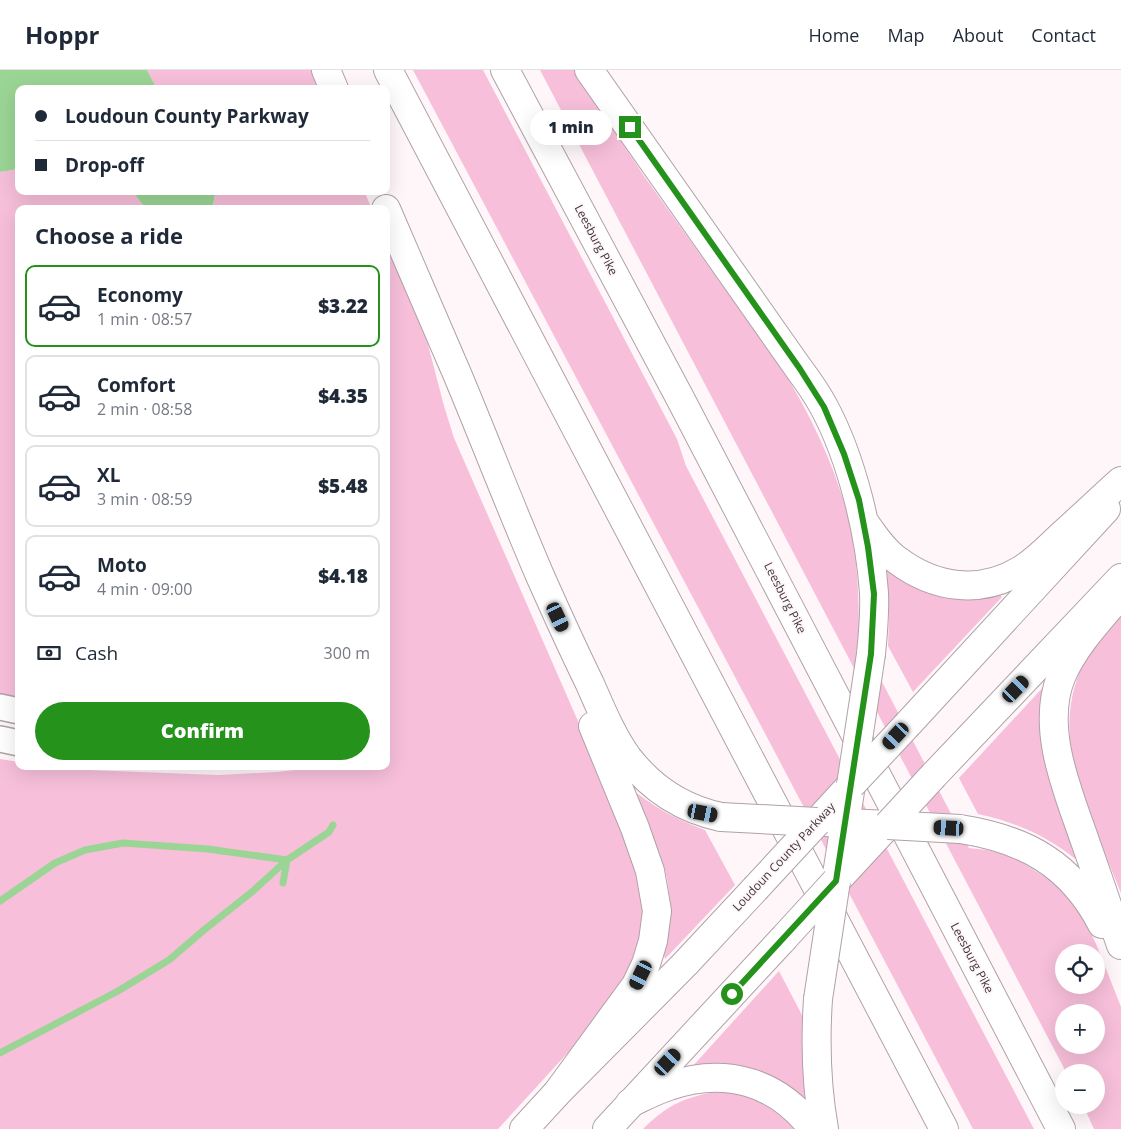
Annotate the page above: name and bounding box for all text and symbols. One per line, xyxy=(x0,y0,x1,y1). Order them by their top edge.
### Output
text: Hoppr xyxy=(25,18,100,51)
text: Home xyxy=(809,23,859,47)
text: Map xyxy=(887,23,925,47)
text: About xyxy=(953,23,1003,47)
text: Contact xyxy=(1031,23,1096,47)
text: Loudoun County Parkway xyxy=(65,103,309,129)
callout: 1 min xyxy=(530,110,612,144)
text: 1 min xyxy=(548,116,594,138)
route end xyxy=(619,116,641,138)
text: Drop-off xyxy=(65,152,144,178)
street label: Leesburg Pike xyxy=(571,201,622,278)
text: Choose a ride xyxy=(35,220,183,250)
text: Economy xyxy=(97,282,183,308)
icon: car xyxy=(37,284,82,329)
text: $3.22 xyxy=(318,293,368,319)
text: 1 min · 08:57 xyxy=(97,308,192,330)
text: Comfort xyxy=(97,372,176,398)
icon: car xyxy=(37,374,82,419)
text: $4.35 xyxy=(318,383,368,409)
text: 2 min · 08:58 xyxy=(97,398,192,420)
text: XL xyxy=(97,462,120,488)
icon: car xyxy=(37,464,82,509)
text: $5.48 xyxy=(318,473,368,499)
text: 3 min · 08:59 xyxy=(97,488,192,510)
text: Moto xyxy=(97,552,147,578)
icon: car xyxy=(37,554,82,599)
street label: Leesburg Pike xyxy=(760,559,811,637)
text: $4.18 xyxy=(318,563,368,589)
text: 4 min · 09:00 xyxy=(97,578,192,600)
car xyxy=(544,600,571,634)
icon: cash xyxy=(35,639,63,667)
text: Cash xyxy=(75,640,118,666)
text: 300 m xyxy=(324,642,370,664)
car xyxy=(1000,673,1031,705)
button: Confirm xyxy=(35,702,370,760)
car xyxy=(880,720,911,752)
street label: Loudoun County Parkway xyxy=(729,798,839,915)
car xyxy=(686,803,719,823)
car xyxy=(933,820,964,836)
street label: Leesburg Pike xyxy=(947,919,998,996)
map controls xyxy=(1055,944,1105,1114)
button: locate xyxy=(1055,944,1105,994)
car xyxy=(627,958,654,992)
route start xyxy=(721,983,743,1005)
button: + xyxy=(1055,1004,1105,1054)
car xyxy=(652,1046,683,1078)
button: − xyxy=(1055,1064,1105,1114)

